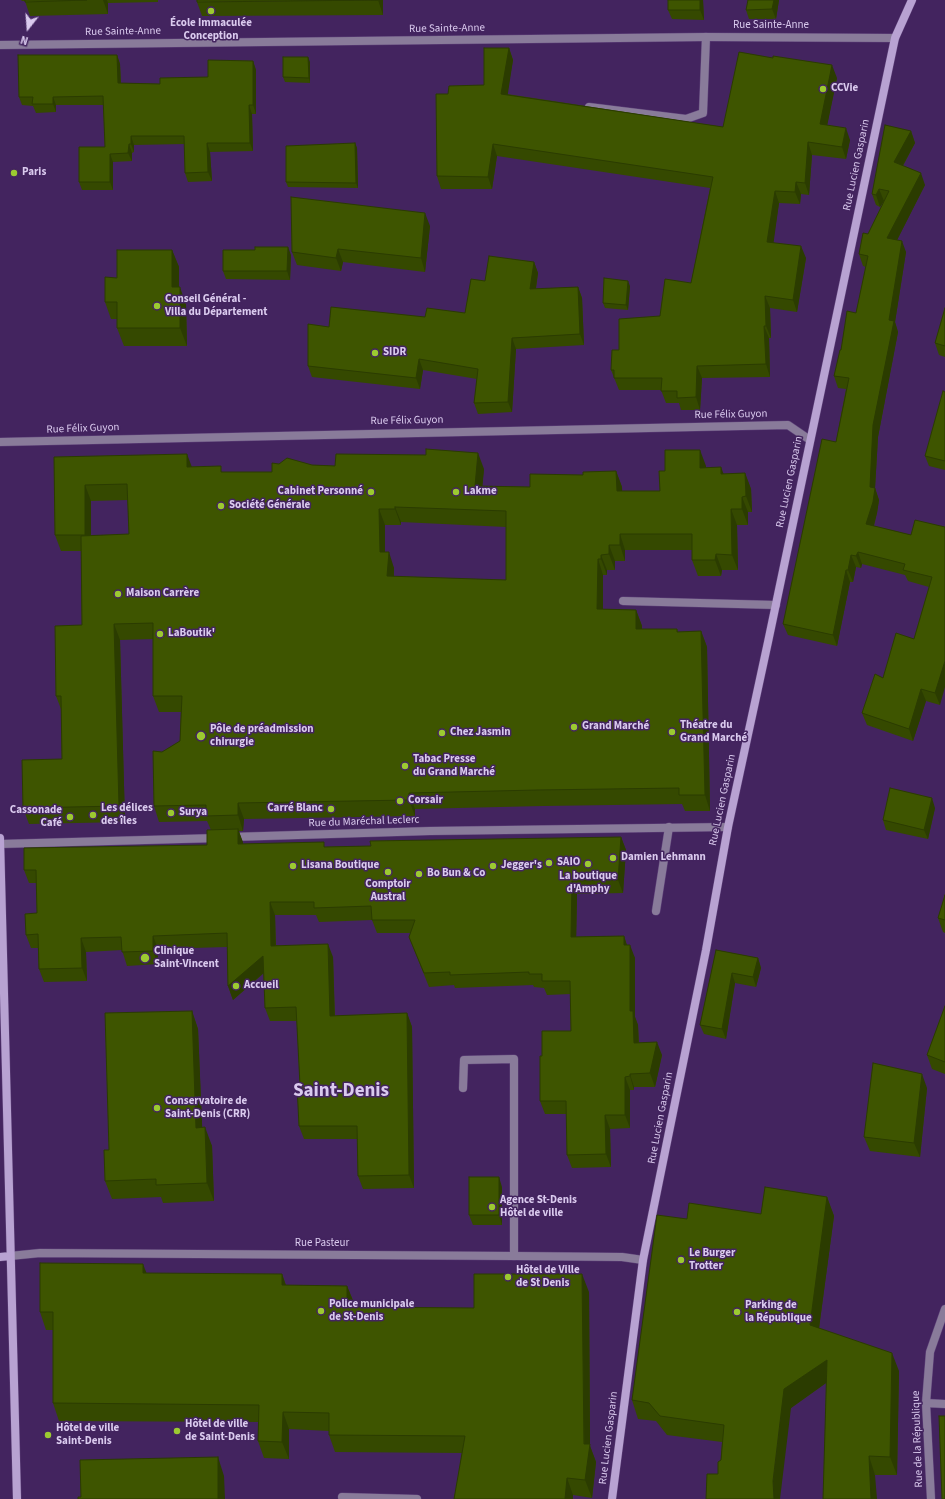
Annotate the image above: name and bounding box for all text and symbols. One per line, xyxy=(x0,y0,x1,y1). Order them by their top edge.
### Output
marker: École Immaculée Conception xyxy=(206,6,216,16)
north arrow xyxy=(8,8,48,48)
place label: École Immaculée Conception xyxy=(170,17,252,43)
street label: Rue Sainte-Anne xyxy=(733,19,809,33)
street label: Rue Sainte-Anne xyxy=(409,22,485,36)
street label: Rue Sainte-Anne xyxy=(85,25,161,39)
text: N xyxy=(19,32,30,48)
place label: CCVie xyxy=(831,82,858,96)
marker: CCVie xyxy=(818,84,828,94)
street label: Rue Lucien Gasparin xyxy=(841,118,873,212)
place label: Paris xyxy=(22,166,46,180)
marker: Paris xyxy=(9,168,19,178)
place label: Conseil Général - Villa du Département xyxy=(165,293,268,319)
marker: Conseil Général - Villa du Département xyxy=(152,301,162,311)
place label: SIDR xyxy=(383,346,406,360)
marker: SIDR xyxy=(370,348,380,358)
street label: Rue Félix Guyon xyxy=(694,408,768,422)
street label: Rue Félix Guyon xyxy=(370,414,444,428)
street label: Rue Félix Guyon xyxy=(46,421,120,437)
street label: Rue Lucien Gasparin xyxy=(774,435,806,529)
place label: Cabinet Personné xyxy=(278,485,363,499)
place label: Lakme xyxy=(464,485,497,499)
marker: Cabinet Personné xyxy=(366,487,376,497)
marker: Lakme xyxy=(451,487,461,497)
place label: Société Générale xyxy=(229,499,310,513)
marker: Société Générale xyxy=(216,501,226,511)
place label: Maison Carrère xyxy=(126,587,199,601)
marker: Maison Carrère xyxy=(113,589,123,599)
place label: LaBoutik' xyxy=(168,627,215,641)
marker: LaBoutik' xyxy=(155,629,165,639)
place label: Théatre du Grand Marché xyxy=(680,719,747,745)
place label: Grand Marché xyxy=(582,720,649,734)
marker: Grand Marché xyxy=(569,722,579,732)
place label: Pôle de préadmission chirurgie xyxy=(210,723,314,749)
place label: Chez Jasmin xyxy=(450,726,511,740)
marker: Théatre du Grand Marché xyxy=(667,727,677,737)
marker: Chez Jasmin xyxy=(437,728,447,738)
marker: Pôle de préadmission chirurgie xyxy=(195,730,207,742)
place label: Tabac Presse du Grand Marché xyxy=(413,753,495,779)
street label: Rue Lucien Gasparin xyxy=(707,753,739,847)
marker: Tabac Presse du Grand Marché xyxy=(400,761,410,771)
place label: Corsair xyxy=(408,794,443,808)
marker: Corsair xyxy=(395,796,405,806)
place label: Les délices des îles xyxy=(101,802,153,828)
place label: Carré Blanc xyxy=(267,802,323,816)
place label: Cassonade Café xyxy=(10,804,62,830)
marker: Carré Blanc xyxy=(326,804,336,814)
place label: Surya xyxy=(179,806,207,820)
marker: Surya xyxy=(166,808,176,818)
marker: Les délices des îles xyxy=(88,810,98,820)
marker: Cassonade Café xyxy=(65,812,75,822)
street label: Rue du Maréchal Leclerc xyxy=(308,813,420,831)
place label: Damien Lehmann xyxy=(621,851,706,865)
marker: Damien Lehmann xyxy=(608,853,618,863)
place label: SAIO xyxy=(557,856,580,870)
marker: SAIO xyxy=(544,858,554,868)
place label: Lisana Boutique xyxy=(301,859,379,873)
place label: Jegger's xyxy=(501,859,542,873)
marker: La boutique d'Amphy xyxy=(583,859,593,869)
marker: Lisana Boutique xyxy=(288,861,298,871)
marker: Jegger's xyxy=(488,861,498,871)
marker: Comptoir Austral xyxy=(383,867,393,877)
place label: Bo Bun & Co xyxy=(427,867,485,881)
marker: Bo Bun & Co xyxy=(414,869,424,879)
place label: La boutique d'Amphy xyxy=(559,870,617,896)
place label: Comptoir Austral xyxy=(365,878,411,904)
place label: Clinique Saint-Vincent xyxy=(154,945,219,971)
marker: Clinique Saint-Vincent xyxy=(139,952,151,964)
place label: Accueil xyxy=(244,979,278,993)
marker: Accueil xyxy=(231,981,241,991)
street label: Rue Lucien Gasparin xyxy=(646,1071,676,1165)
district label: Saint-Denis xyxy=(293,1081,389,1103)
place label: Conservatoire de Saint-Denis (CRR) xyxy=(165,1095,250,1121)
marker: Conservatoire de Saint-Denis (CRR) xyxy=(152,1103,162,1113)
place label: Agence St-Denis Hôtel de ville xyxy=(500,1194,577,1220)
marker: Agence St-Denis Hôtel de ville xyxy=(487,1202,497,1212)
street label: Rue Pasteur xyxy=(295,1237,349,1251)
place label: Le Burger Trotter xyxy=(689,1247,735,1273)
marker: Le Burger Trotter xyxy=(676,1255,686,1265)
place label: Hôtel de Ville de St Denis xyxy=(516,1264,580,1290)
marker: Hôtel de Ville de St Denis xyxy=(503,1272,513,1282)
place label: Police municipale de St-Denis xyxy=(329,1298,414,1324)
place label: Parking de la République xyxy=(745,1299,812,1325)
marker: Police municipale de St-Denis xyxy=(316,1306,326,1316)
marker: Parking de la République xyxy=(732,1307,742,1317)
street label: Rue de la République xyxy=(910,1390,926,1488)
street label: Rue Lucien Gasparin xyxy=(597,1391,621,1485)
place label: Hôtel de ville de Saint-Denis xyxy=(185,1418,255,1444)
place label: Hôtel de ville Saint-Denis xyxy=(56,1422,119,1448)
marker: Hôtel de ville de Saint-Denis xyxy=(172,1426,182,1436)
marker: Hôtel de ville Saint-Denis xyxy=(43,1430,53,1440)

